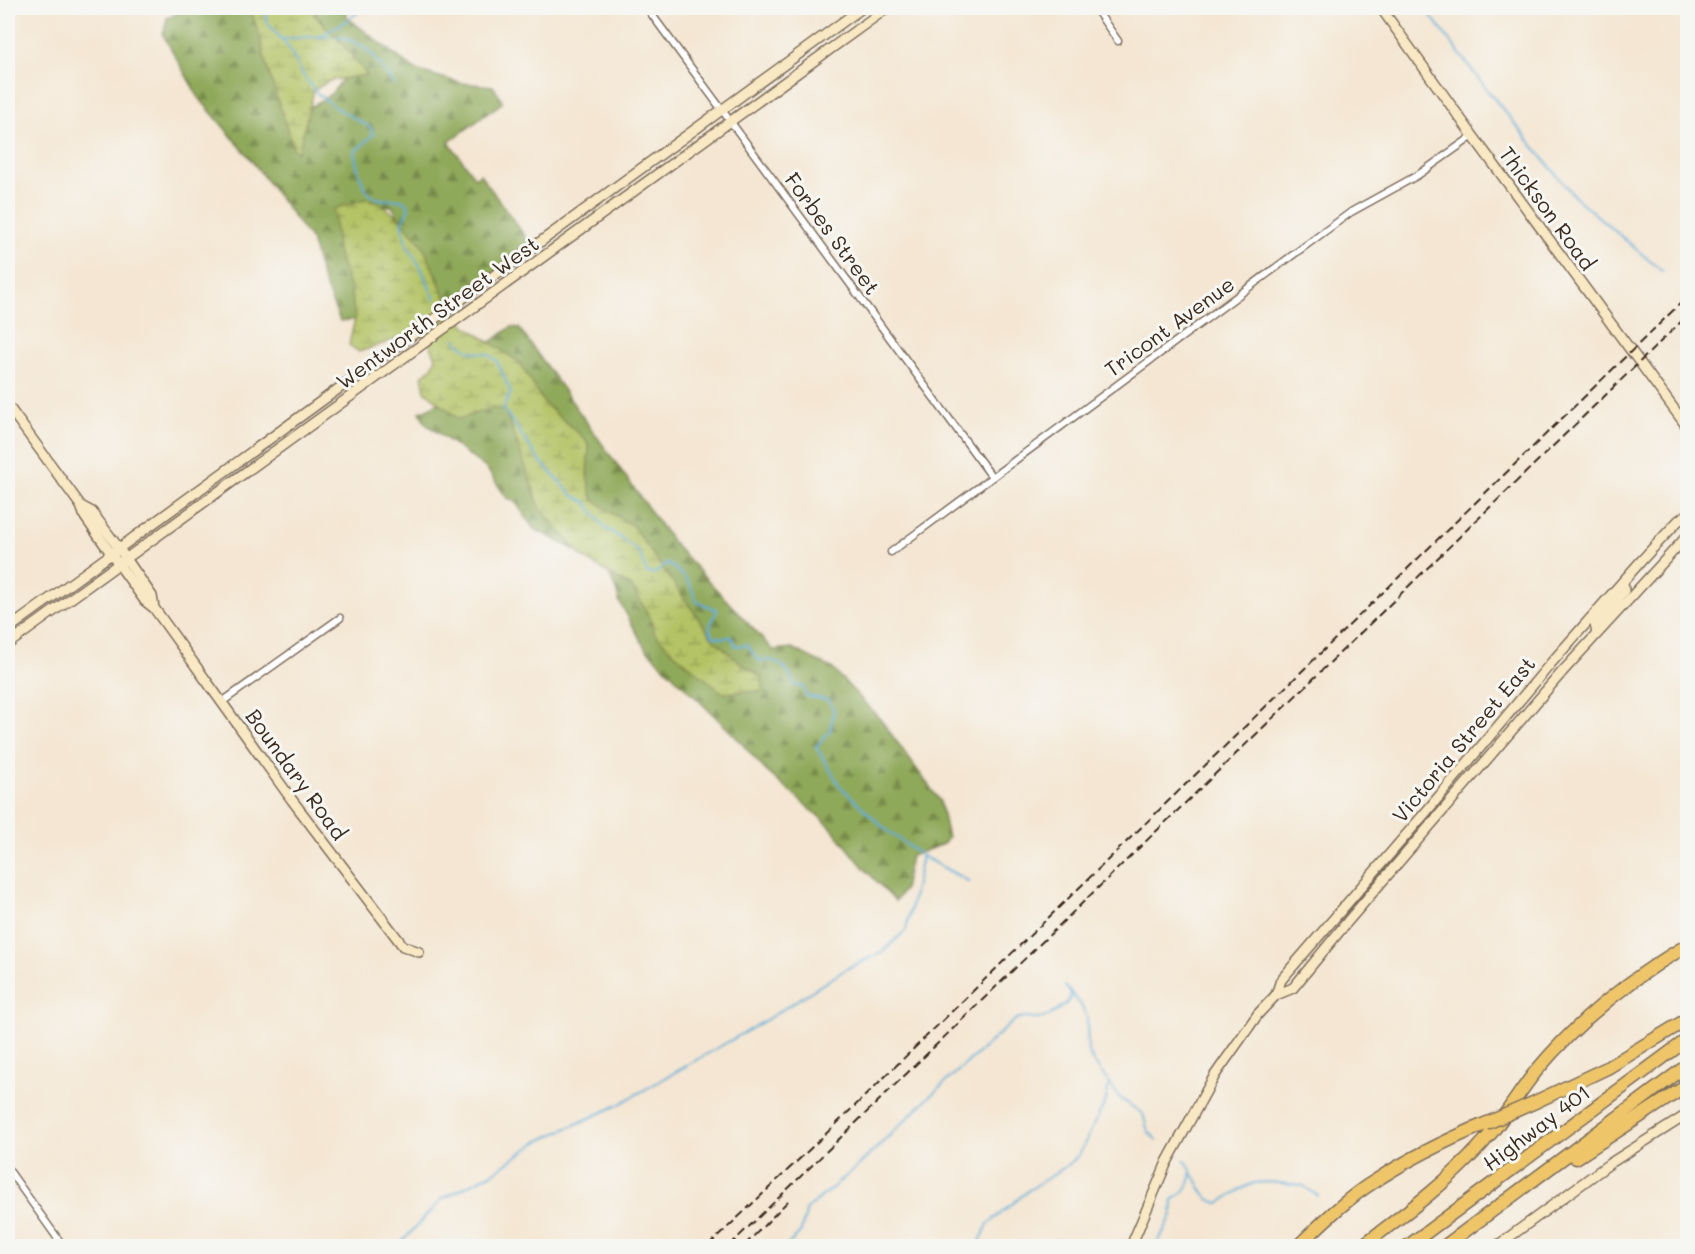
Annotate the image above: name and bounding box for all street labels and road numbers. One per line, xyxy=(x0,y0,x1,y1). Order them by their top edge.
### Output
street label: Thickson Road xyxy=(1494,141,1602,275)
street label: Forbes Street xyxy=(779,166,887,300)
street label: Wentworth Street West xyxy=(330,229,544,395)
street label: Tricont Avenue xyxy=(1099,270,1239,382)
street label: Victoria Street East xyxy=(1386,650,1540,828)
street label: Boundary Road xyxy=(240,703,354,845)
street label: Highway 401 xyxy=(1477,1078,1595,1176)

